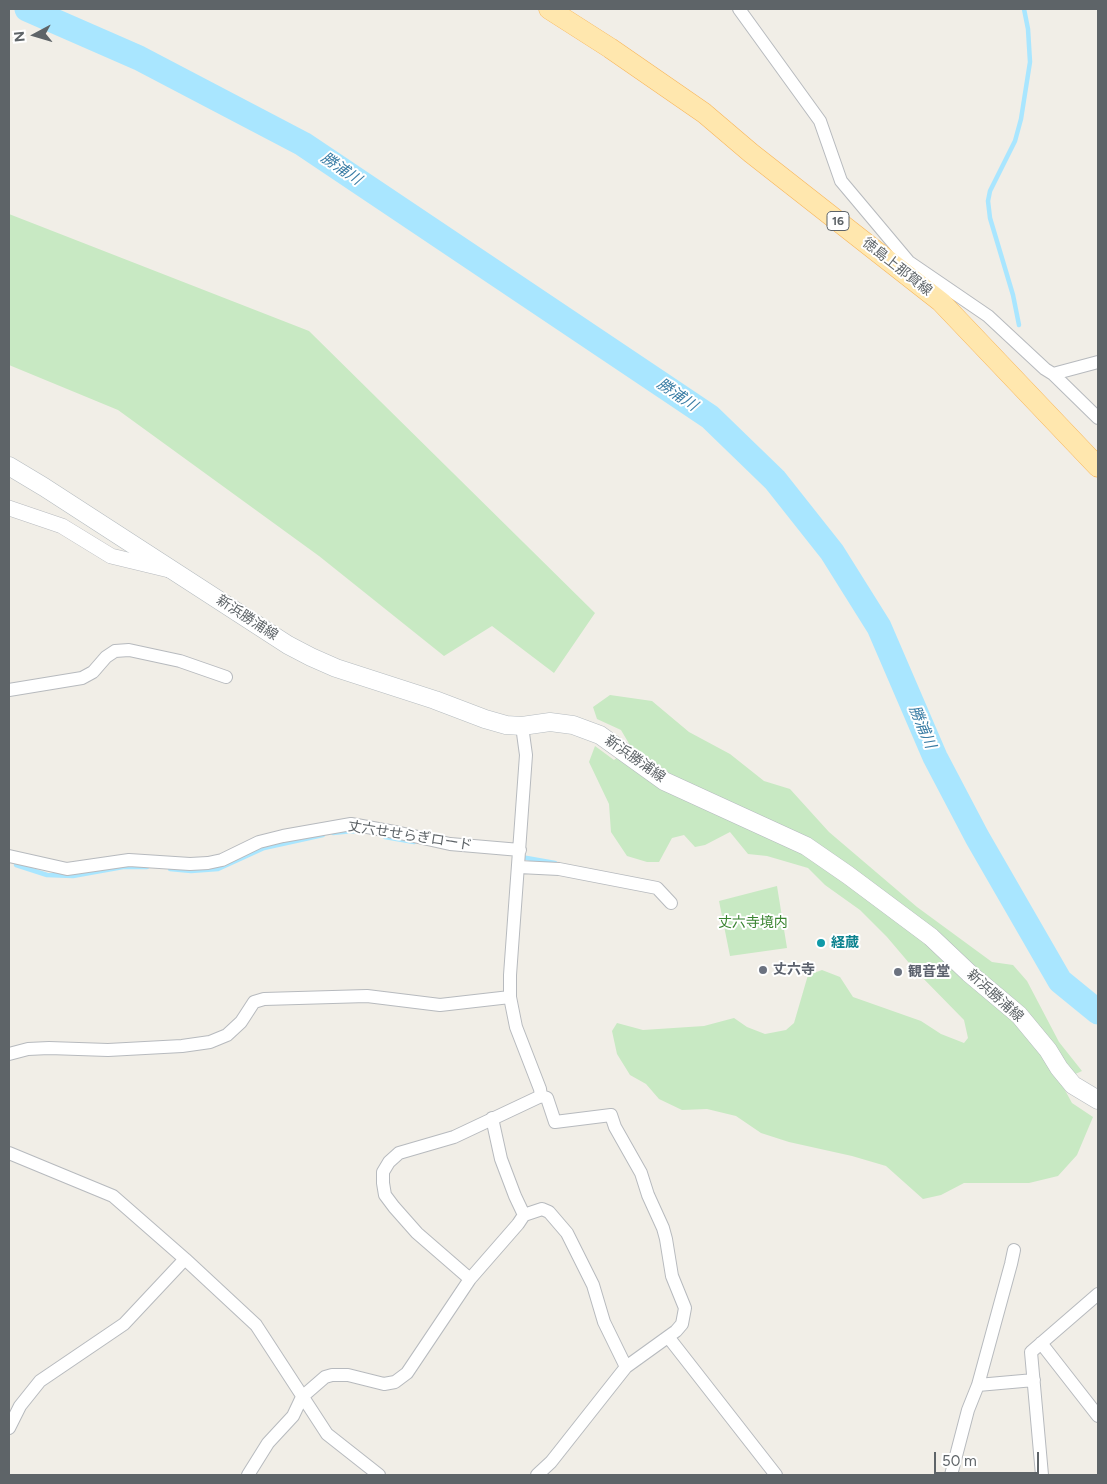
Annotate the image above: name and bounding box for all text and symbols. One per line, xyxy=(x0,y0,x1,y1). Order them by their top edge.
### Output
north arrow xyxy=(10,10,60,60)
text: N xyxy=(11,30,29,43)
water label: 勝浦川 xyxy=(317,149,365,189)
road number: 16 xyxy=(827,212,849,230)
street label: 徳島上那賀線 xyxy=(859,235,935,299)
water label: 勝浦川 xyxy=(653,375,701,415)
street label: 新浜勝浦線 xyxy=(213,592,281,644)
water label: 勝浦川 xyxy=(905,703,939,751)
street label: 新浜勝浦線 xyxy=(602,732,668,786)
street label: 丈六せせらぎロード xyxy=(346,818,474,854)
park label: 丈六寺境内 xyxy=(718,915,788,931)
place label: 経蔵 xyxy=(831,935,859,951)
marker: 経蔵 xyxy=(815,937,827,949)
place label: 丈六寺 xyxy=(773,962,815,978)
marker: 丈六寺 xyxy=(757,964,769,976)
place label: 観音堂 xyxy=(908,964,950,980)
marker: 観音堂 xyxy=(892,966,904,978)
street label: 新浜勝浦線 xyxy=(963,966,1027,1026)
scale bar xyxy=(937,1442,1042,1474)
text: 50 m xyxy=(942,1452,977,1470)

